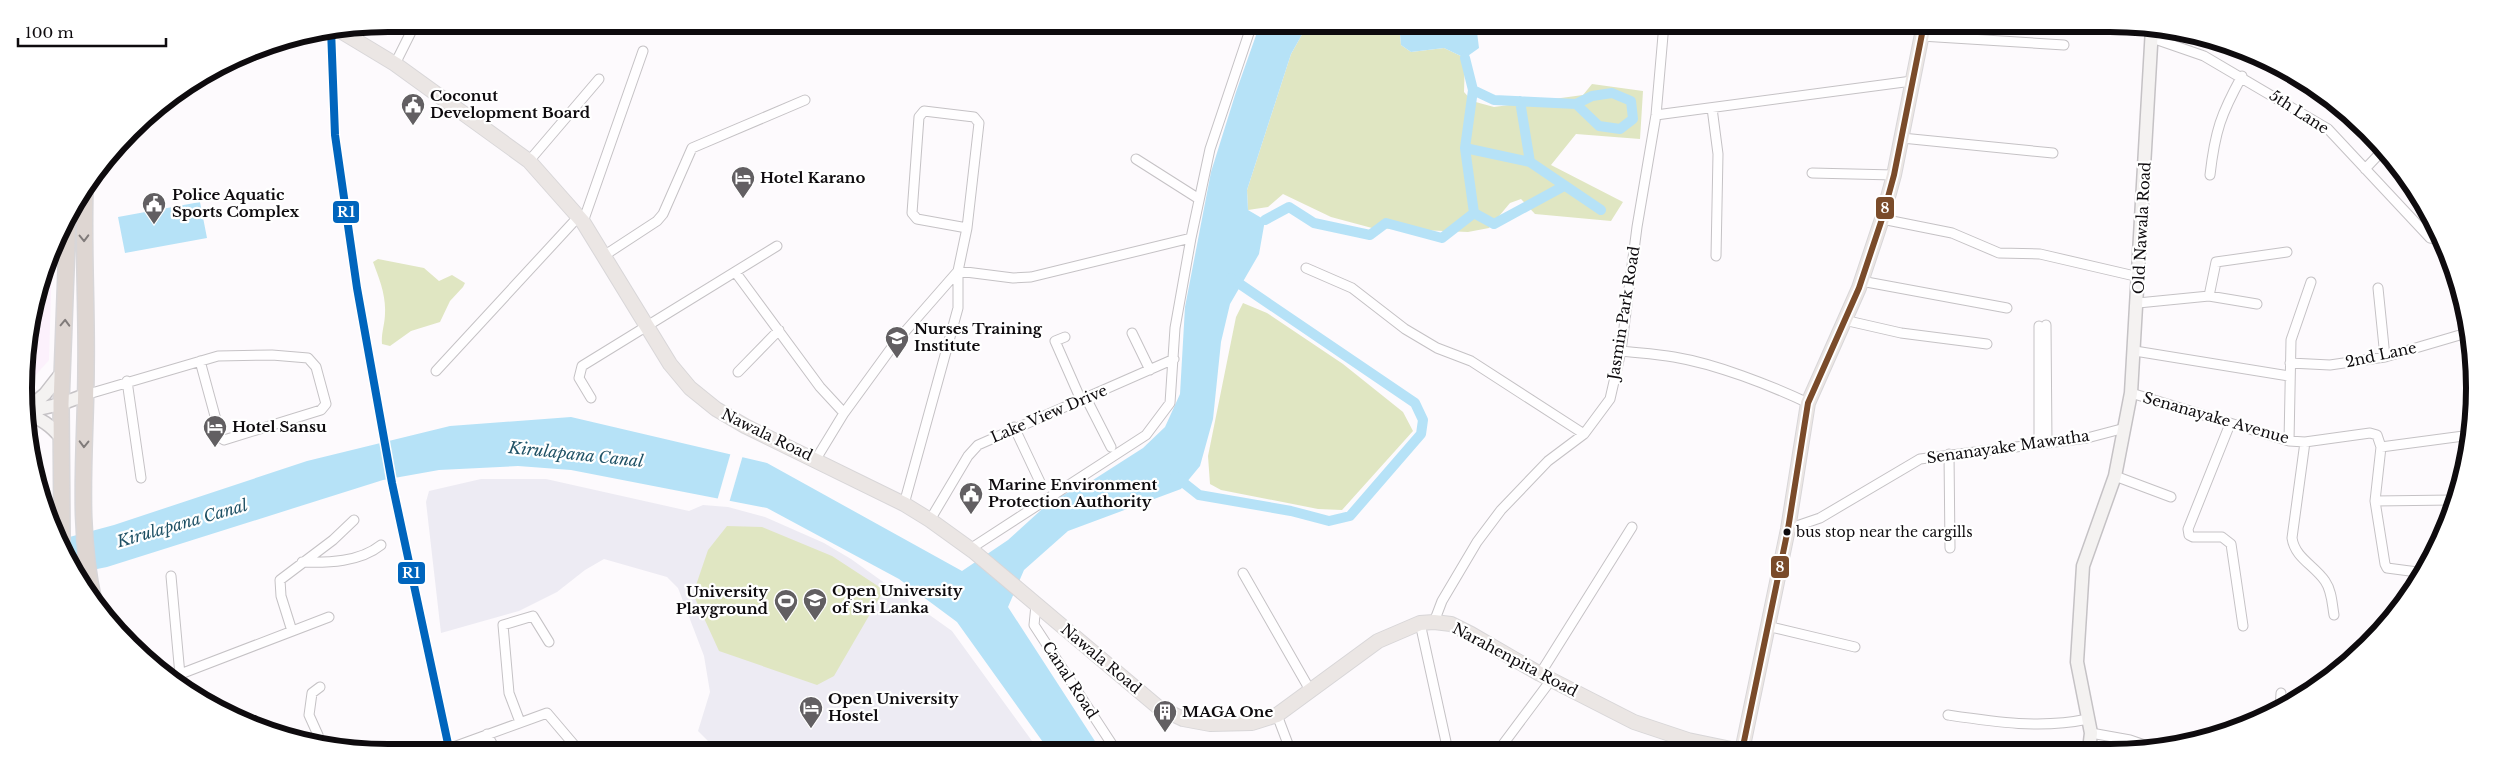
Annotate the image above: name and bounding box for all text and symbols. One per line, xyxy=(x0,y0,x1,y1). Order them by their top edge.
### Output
scale bar xyxy=(18,15,165,47)
text: 100 m xyxy=(25,23,74,42)
street label: 5th Lane xyxy=(2266,85,2333,138)
place label: Coconut Development Board xyxy=(430,86,591,122)
public building icon: Coconut Development Board xyxy=(400,92,426,126)
street label: Old Nawala Road xyxy=(2129,161,2154,295)
hotel icon: Hotel Karano xyxy=(730,165,756,199)
place label: Hotel Karano xyxy=(760,168,865,187)
place label: Police Aquatic Sports Complex xyxy=(172,185,300,221)
public building icon: Police Aquatic Sports Complex xyxy=(141,191,167,225)
line badge: 8 xyxy=(1875,196,1895,220)
text: 8 xyxy=(1881,199,1890,217)
line badge: R1 xyxy=(332,200,360,224)
text: R1 xyxy=(337,203,355,221)
one-way arrow xyxy=(79,234,89,242)
street label: Jasmin Park Road xyxy=(1603,245,1643,383)
one-way arrow xyxy=(59,318,70,326)
place label: Nurses Training Institute xyxy=(914,319,1043,355)
school or university icon: Nurses Training Institute xyxy=(884,325,910,359)
street label: 2nd Lane xyxy=(2344,338,2418,371)
street label: Lake View Drive xyxy=(988,380,1110,447)
street label: Senanayake Avenue xyxy=(2141,388,2291,447)
street label: Nawala Road xyxy=(718,404,816,465)
hotel icon: Hotel Sansu xyxy=(202,414,228,448)
place label: Hotel Sansu xyxy=(232,417,327,436)
street label: Senanayake Mawatha xyxy=(1925,426,2091,467)
water label: Kirulapana Canal xyxy=(507,437,645,471)
one-way arrow xyxy=(79,440,90,448)
place label: Marine Environment Protection Authority xyxy=(988,475,1158,511)
public building icon: Marine Environment Protection Authority xyxy=(958,481,984,515)
water label: Kirulapana Canal xyxy=(113,494,251,552)
place label: bus stop near the cargills xyxy=(1795,523,1973,541)
marker: bus stop near the cargills xyxy=(1782,527,1792,537)
line badge: 8 xyxy=(1770,555,1790,579)
text: 8 xyxy=(1776,558,1785,576)
line badge: R1 xyxy=(397,561,426,585)
text: R1 xyxy=(402,564,420,582)
place label: Open University of Sri Lanka xyxy=(832,581,963,617)
place label: University Playground xyxy=(676,582,769,618)
school or university icon: Open University of Sri Lanka xyxy=(802,587,828,621)
sports icon: University Playground xyxy=(773,588,799,622)
street label: Narahenpita Road xyxy=(1449,618,1581,701)
street label: Nawala Road xyxy=(1057,619,1145,698)
street label: Canal Road xyxy=(1038,638,1102,722)
place label: Open University Hostel xyxy=(828,689,959,725)
hotel icon: Open University Hostel xyxy=(798,695,824,729)
building icon: MAGA One xyxy=(1152,699,1178,733)
place label: MAGA One xyxy=(1182,702,1273,721)

